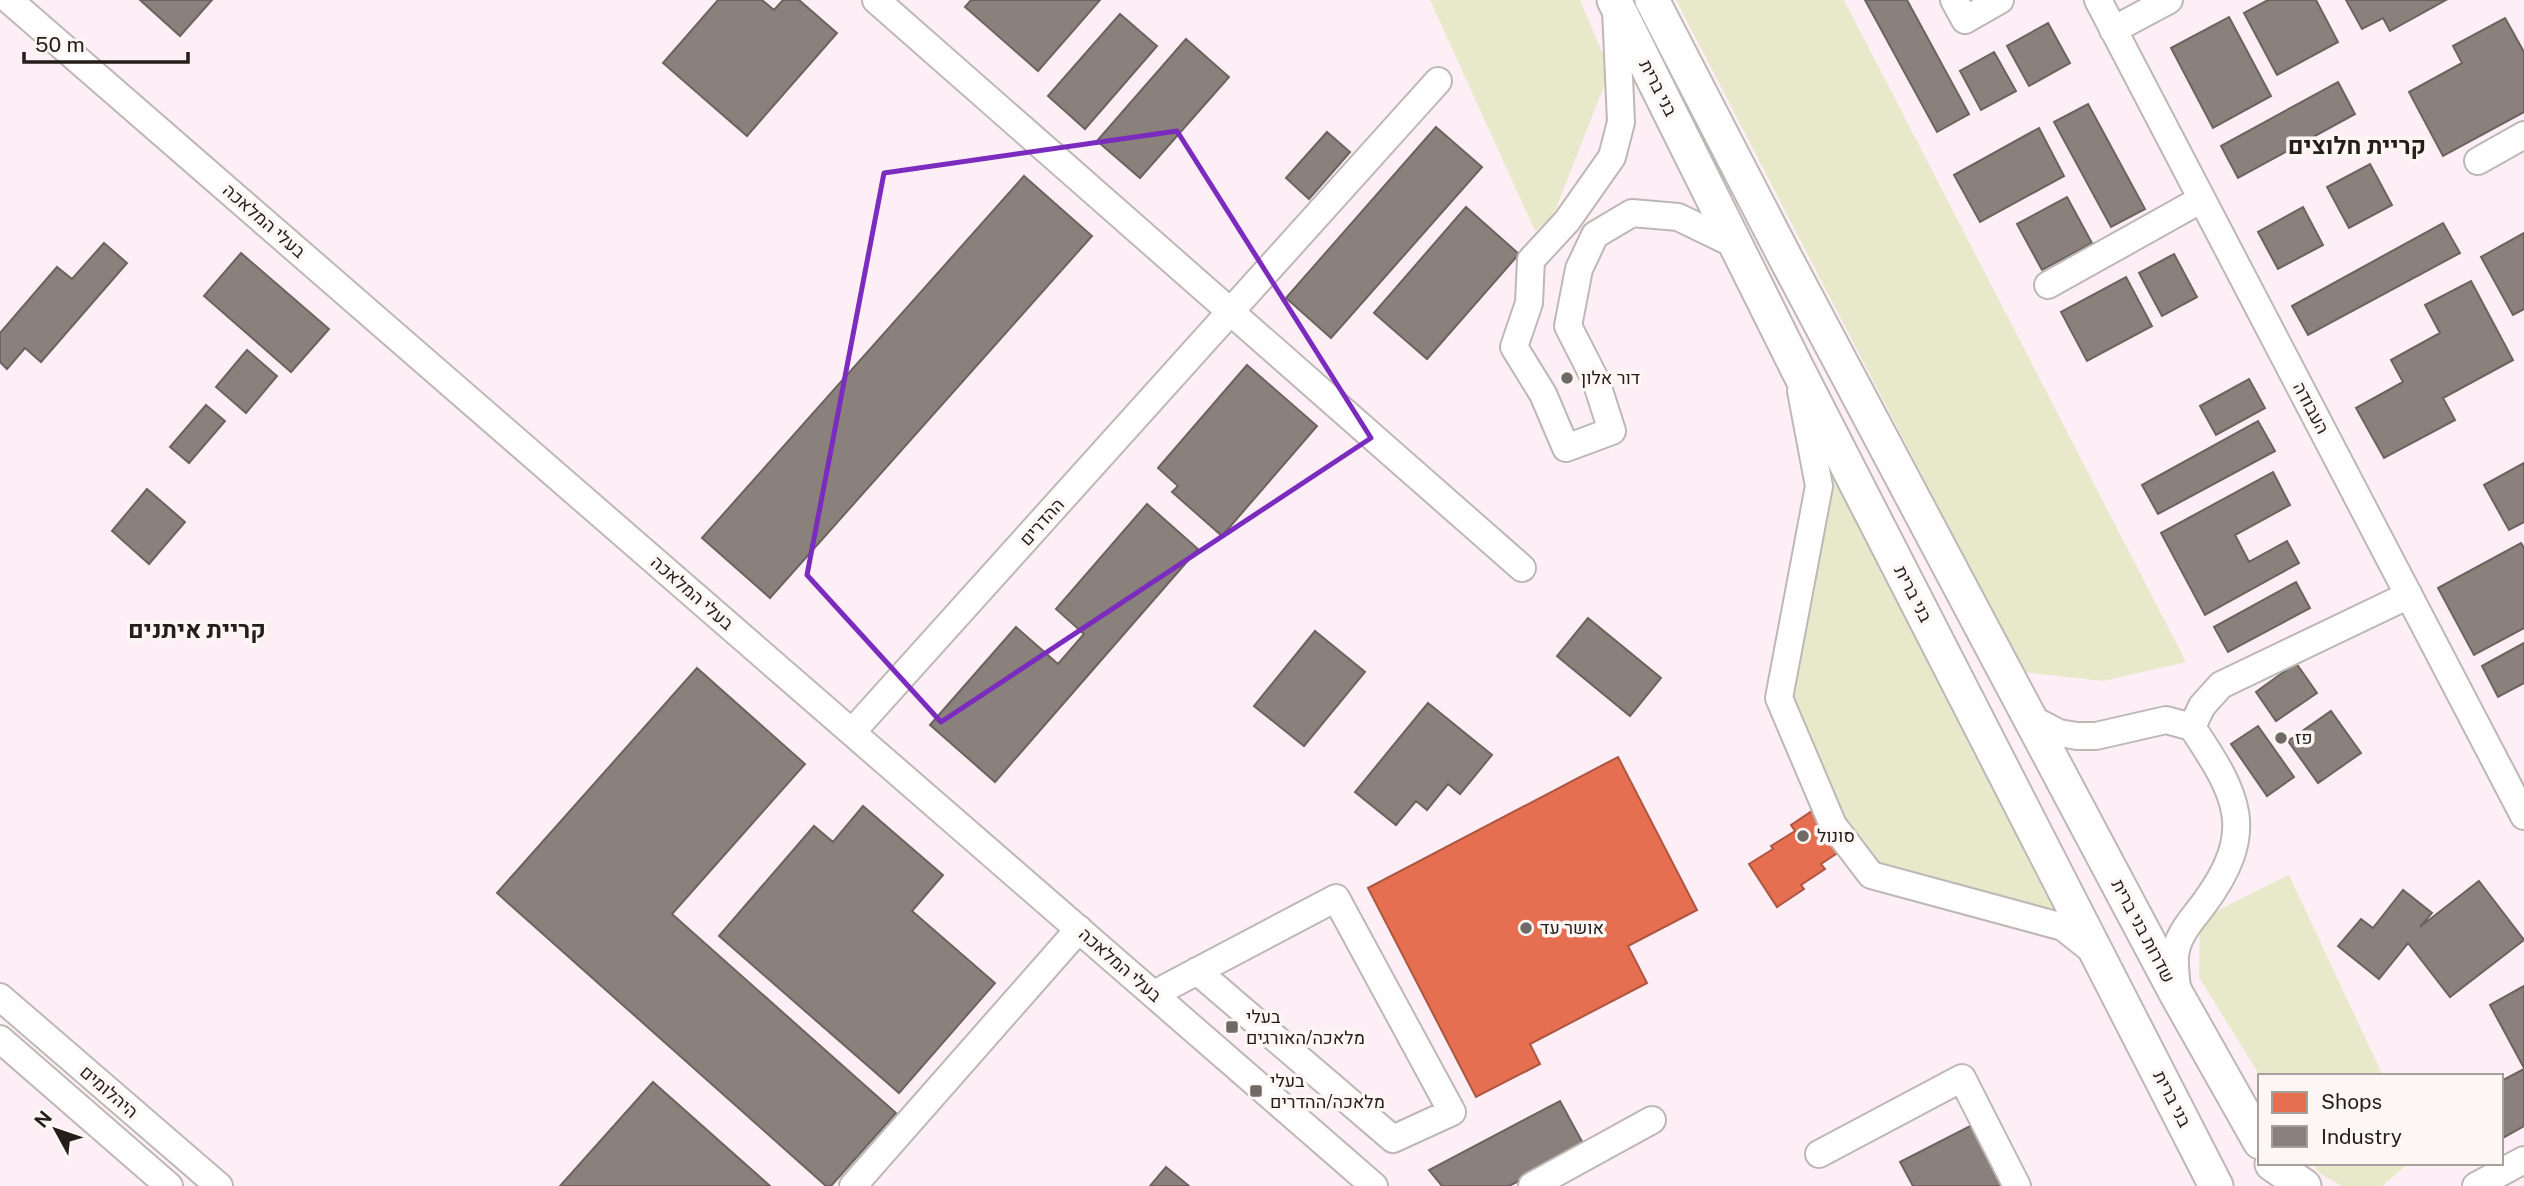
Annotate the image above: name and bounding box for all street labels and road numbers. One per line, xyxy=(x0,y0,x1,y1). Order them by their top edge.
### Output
street label: בני ברית xyxy=(1635,56,1682,120)
street label: בעלי המלאכה xyxy=(219,179,310,262)
street label: העבודה xyxy=(2289,378,2334,437)
street label: ההדרים xyxy=(1015,494,1068,550)
street label: בעלי המלאכה xyxy=(647,551,738,634)
street label: בני ברית xyxy=(1890,562,1937,626)
street label: שדרות בני ברית xyxy=(2107,875,2180,986)
street label: בעלי המלאכה xyxy=(1075,923,1166,1006)
street label: היהלומים xyxy=(76,1061,142,1122)
street label: בני ברית xyxy=(2149,1067,2196,1131)

